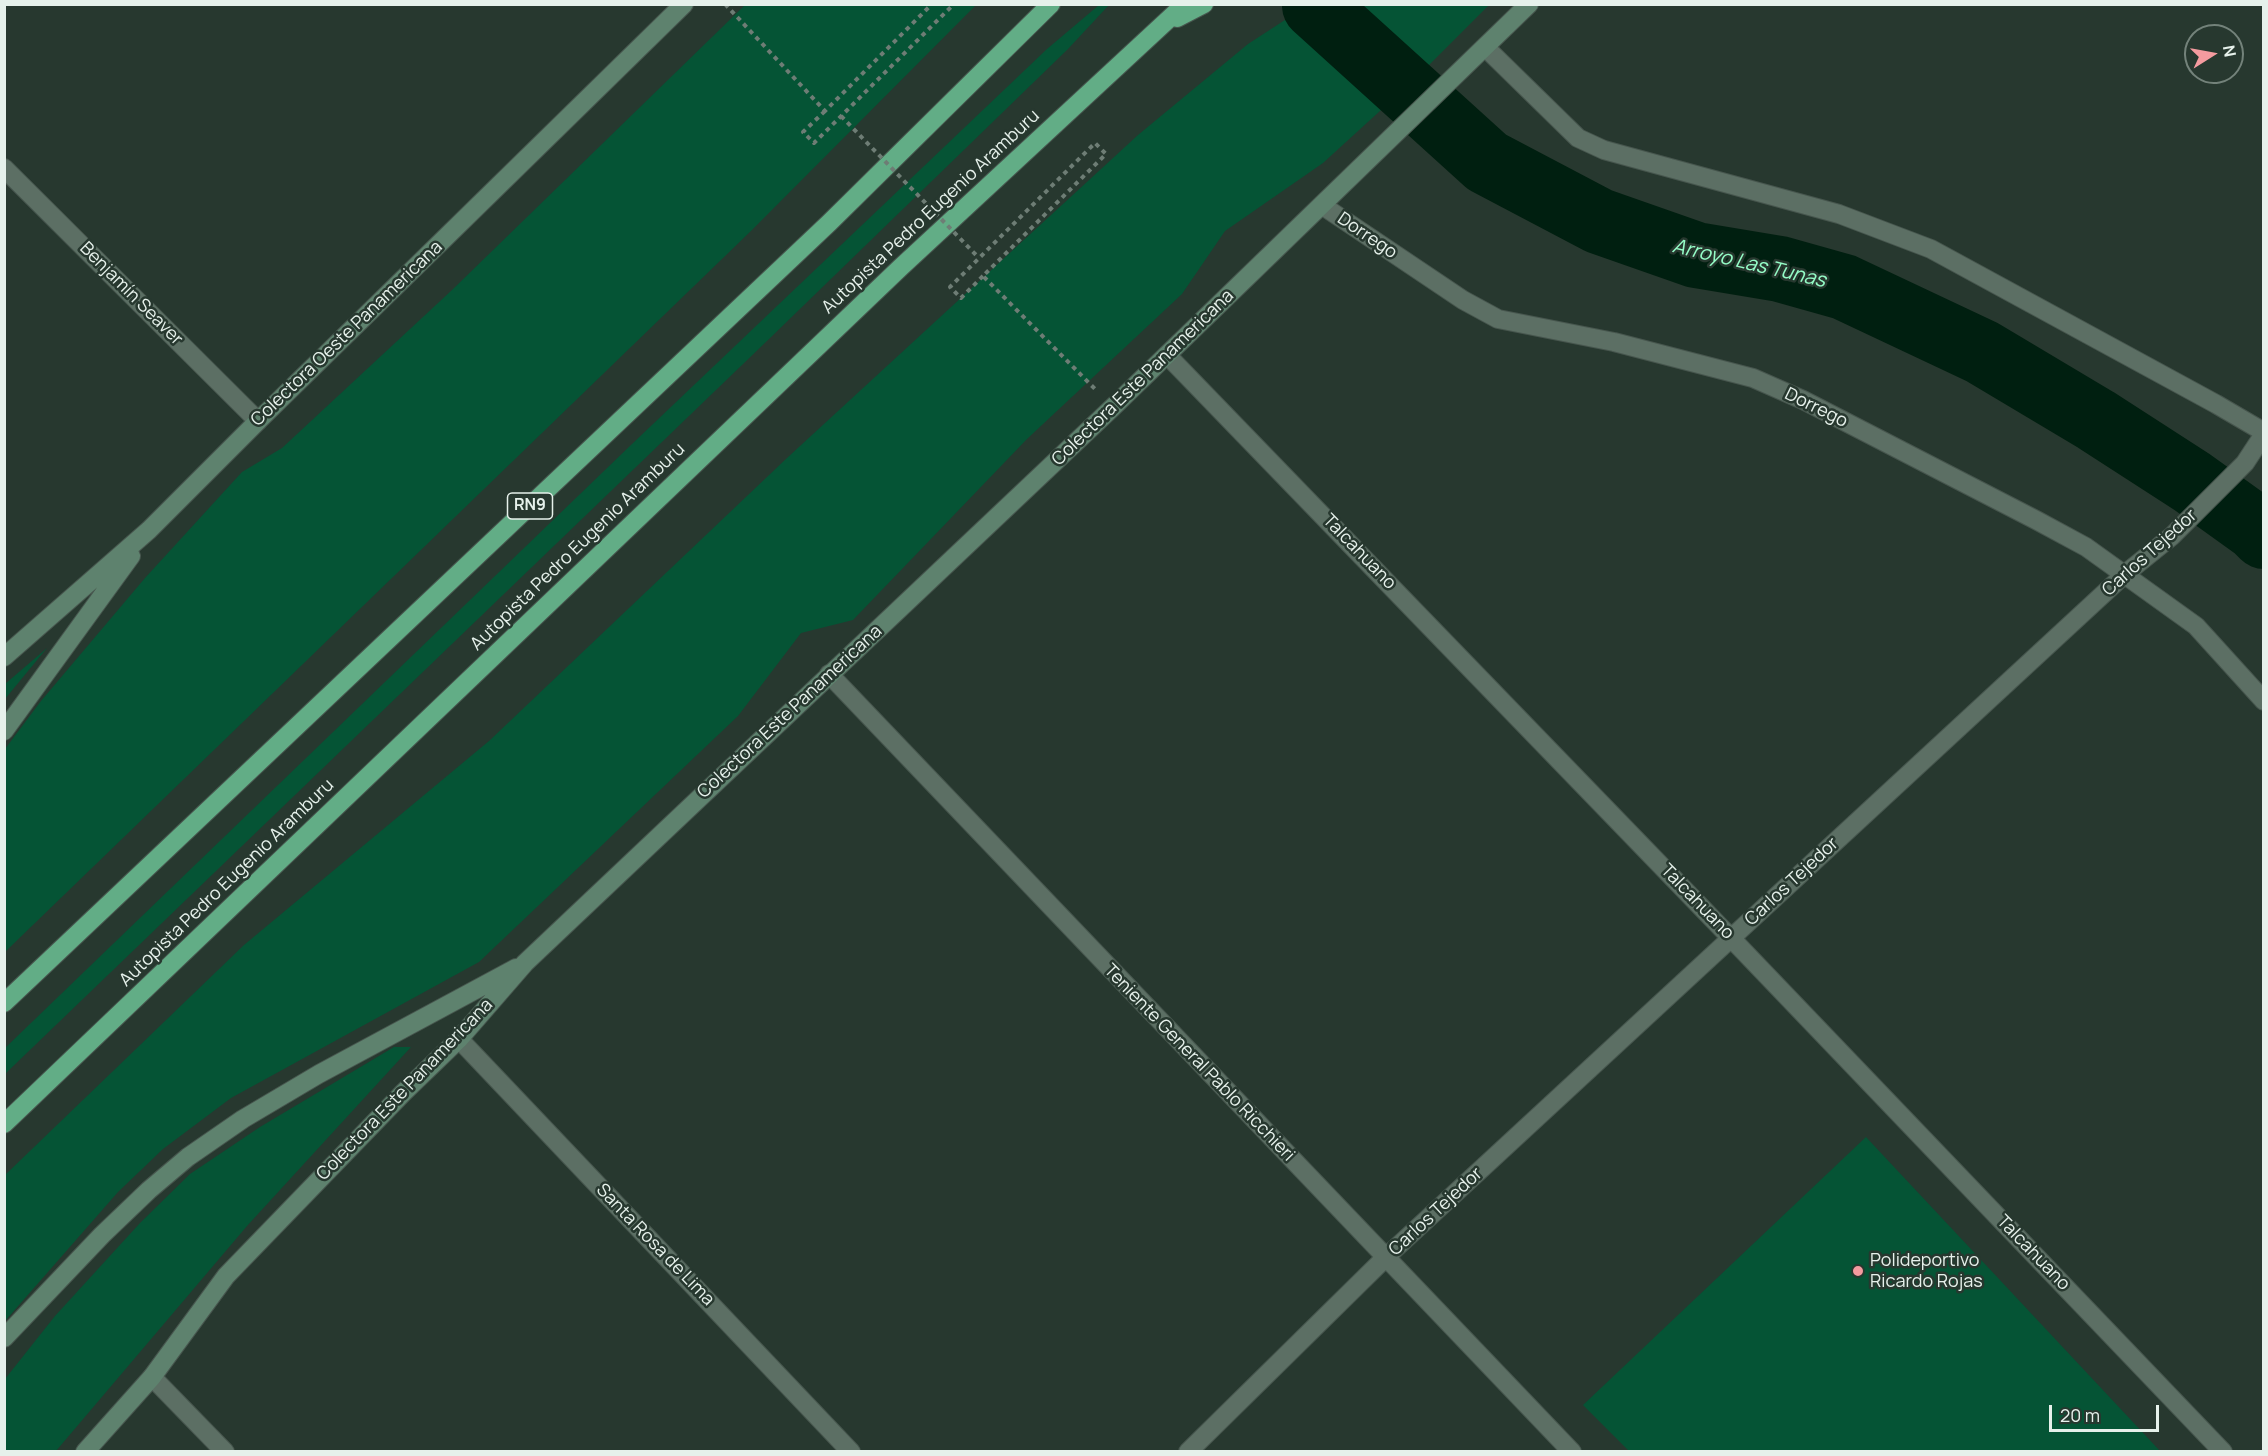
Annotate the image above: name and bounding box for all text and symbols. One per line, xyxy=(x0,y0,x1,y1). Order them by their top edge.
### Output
north arrow xyxy=(2184,24,2244,84)
text: N xyxy=(2218,43,2242,59)
street label: Autopista Pedro Eugenio Aramburu xyxy=(818,105,1044,319)
street label: Dorrego xyxy=(1333,208,1401,264)
water label: Arroyo Las Tunas xyxy=(1670,235,1828,293)
street label: Colectora Oeste Panamericana xyxy=(247,237,447,431)
street label: Benjamín Seaver xyxy=(75,238,187,350)
street label: Colectora Este Panamericana xyxy=(1048,285,1238,471)
street label: Dorrego xyxy=(1781,384,1851,432)
street label: Autopista Pedro Eugenio Aramburu xyxy=(466,439,690,655)
road number: RN9 xyxy=(508,493,552,519)
street label: Carlos Tejedor xyxy=(2098,505,2202,601)
street label: Talcahuano xyxy=(1318,510,1400,594)
street label: Colectora Este Panamericana xyxy=(693,621,887,803)
street label: Autopista Pedro Eugenio Aramburu xyxy=(115,775,339,991)
street label: Carlos Tejedor xyxy=(1741,833,1843,931)
street label: Talcahuano xyxy=(1656,860,1738,944)
street label: Teniente General Pablo Ricchieri xyxy=(1099,960,1299,1166)
street label: Colectora Este Panamericana xyxy=(312,995,498,1185)
street label: Carlos Tejedor xyxy=(1385,1163,1487,1261)
street label: Santa Rosa de Lima xyxy=(591,1180,719,1310)
street label: Talcahuano xyxy=(1992,1211,2074,1295)
place label: Polideportivo Ricardo Rojas xyxy=(1870,1250,1983,1292)
marker: Polideportivo Ricardo Rojas xyxy=(1851,1264,1865,1278)
scale bar xyxy=(2052,1393,2162,1431)
text: 20 m xyxy=(2060,1403,2100,1427)

